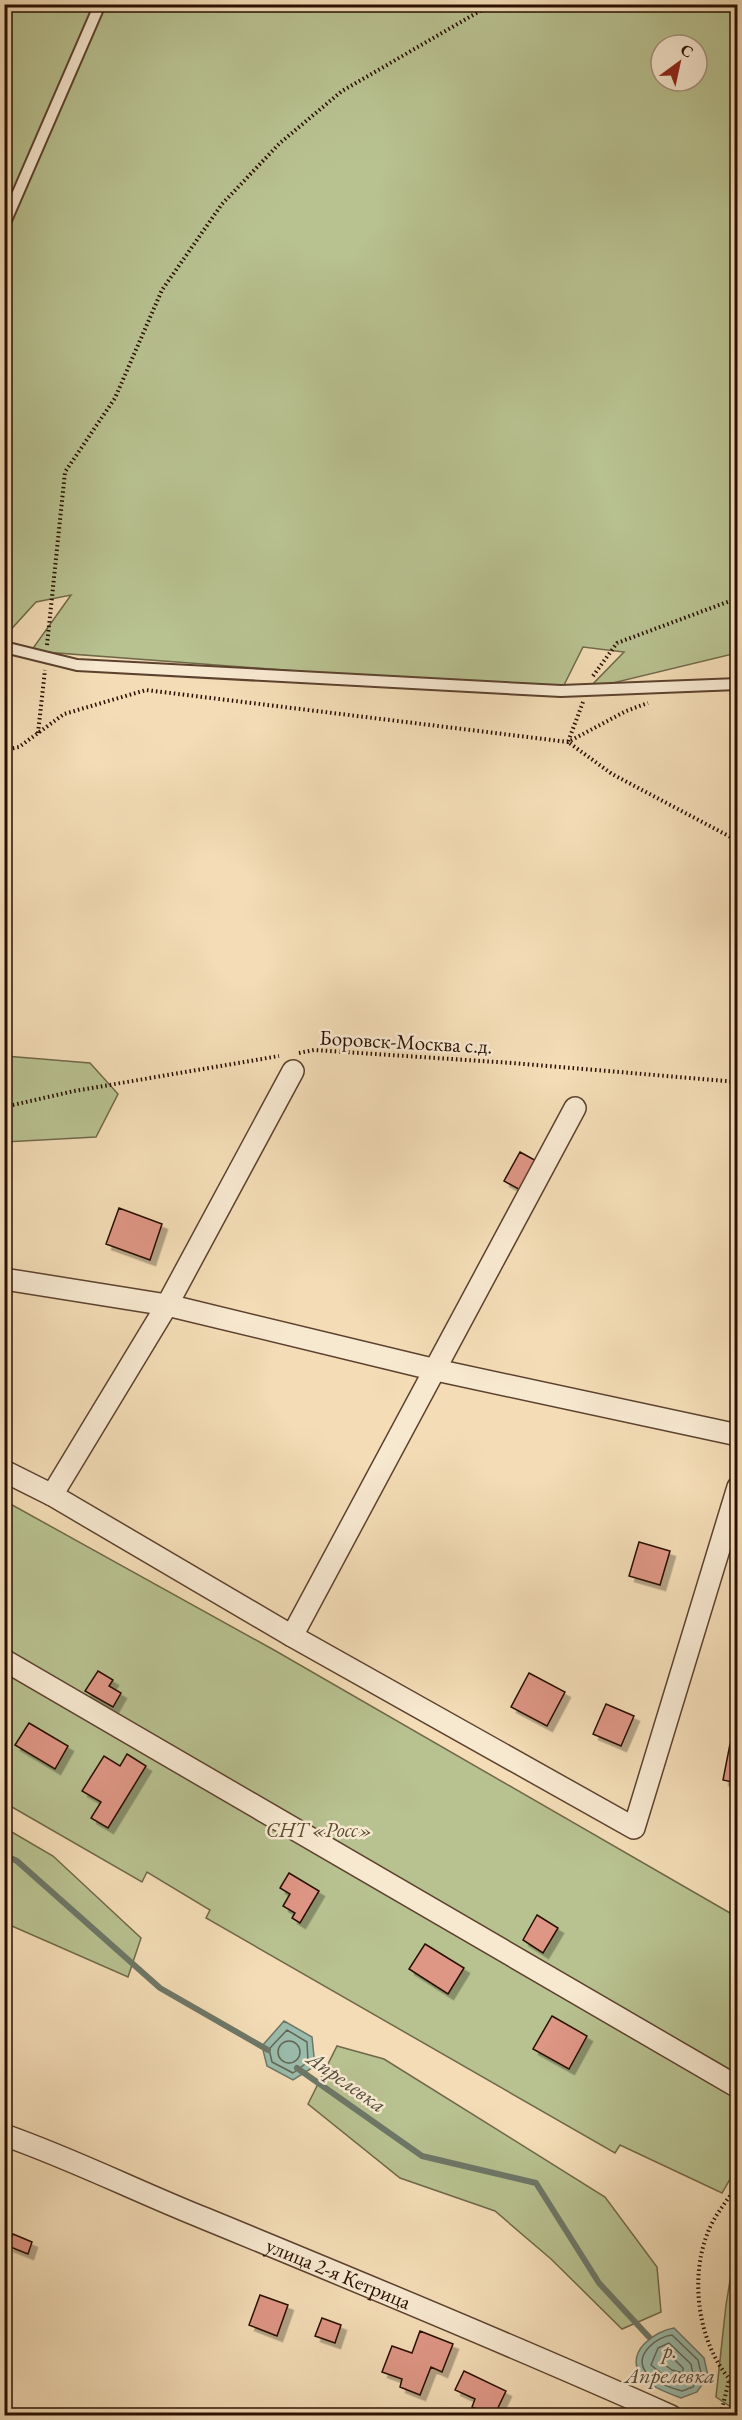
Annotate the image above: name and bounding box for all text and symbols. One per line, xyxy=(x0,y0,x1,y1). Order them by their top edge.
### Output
north arrow xyxy=(649,33,709,93)
text: С xyxy=(676,39,697,63)
street label: Боровск-Москва с.д. xyxy=(319,1023,493,1060)
park label: СНТ «Росс» xyxy=(266,1816,372,1843)
water label: Апрелевка xyxy=(300,2042,392,2119)
street label: улица 2-я Кетрица xyxy=(262,2231,416,2315)
water label: р. Апрелевка xyxy=(623,2336,715,2390)

